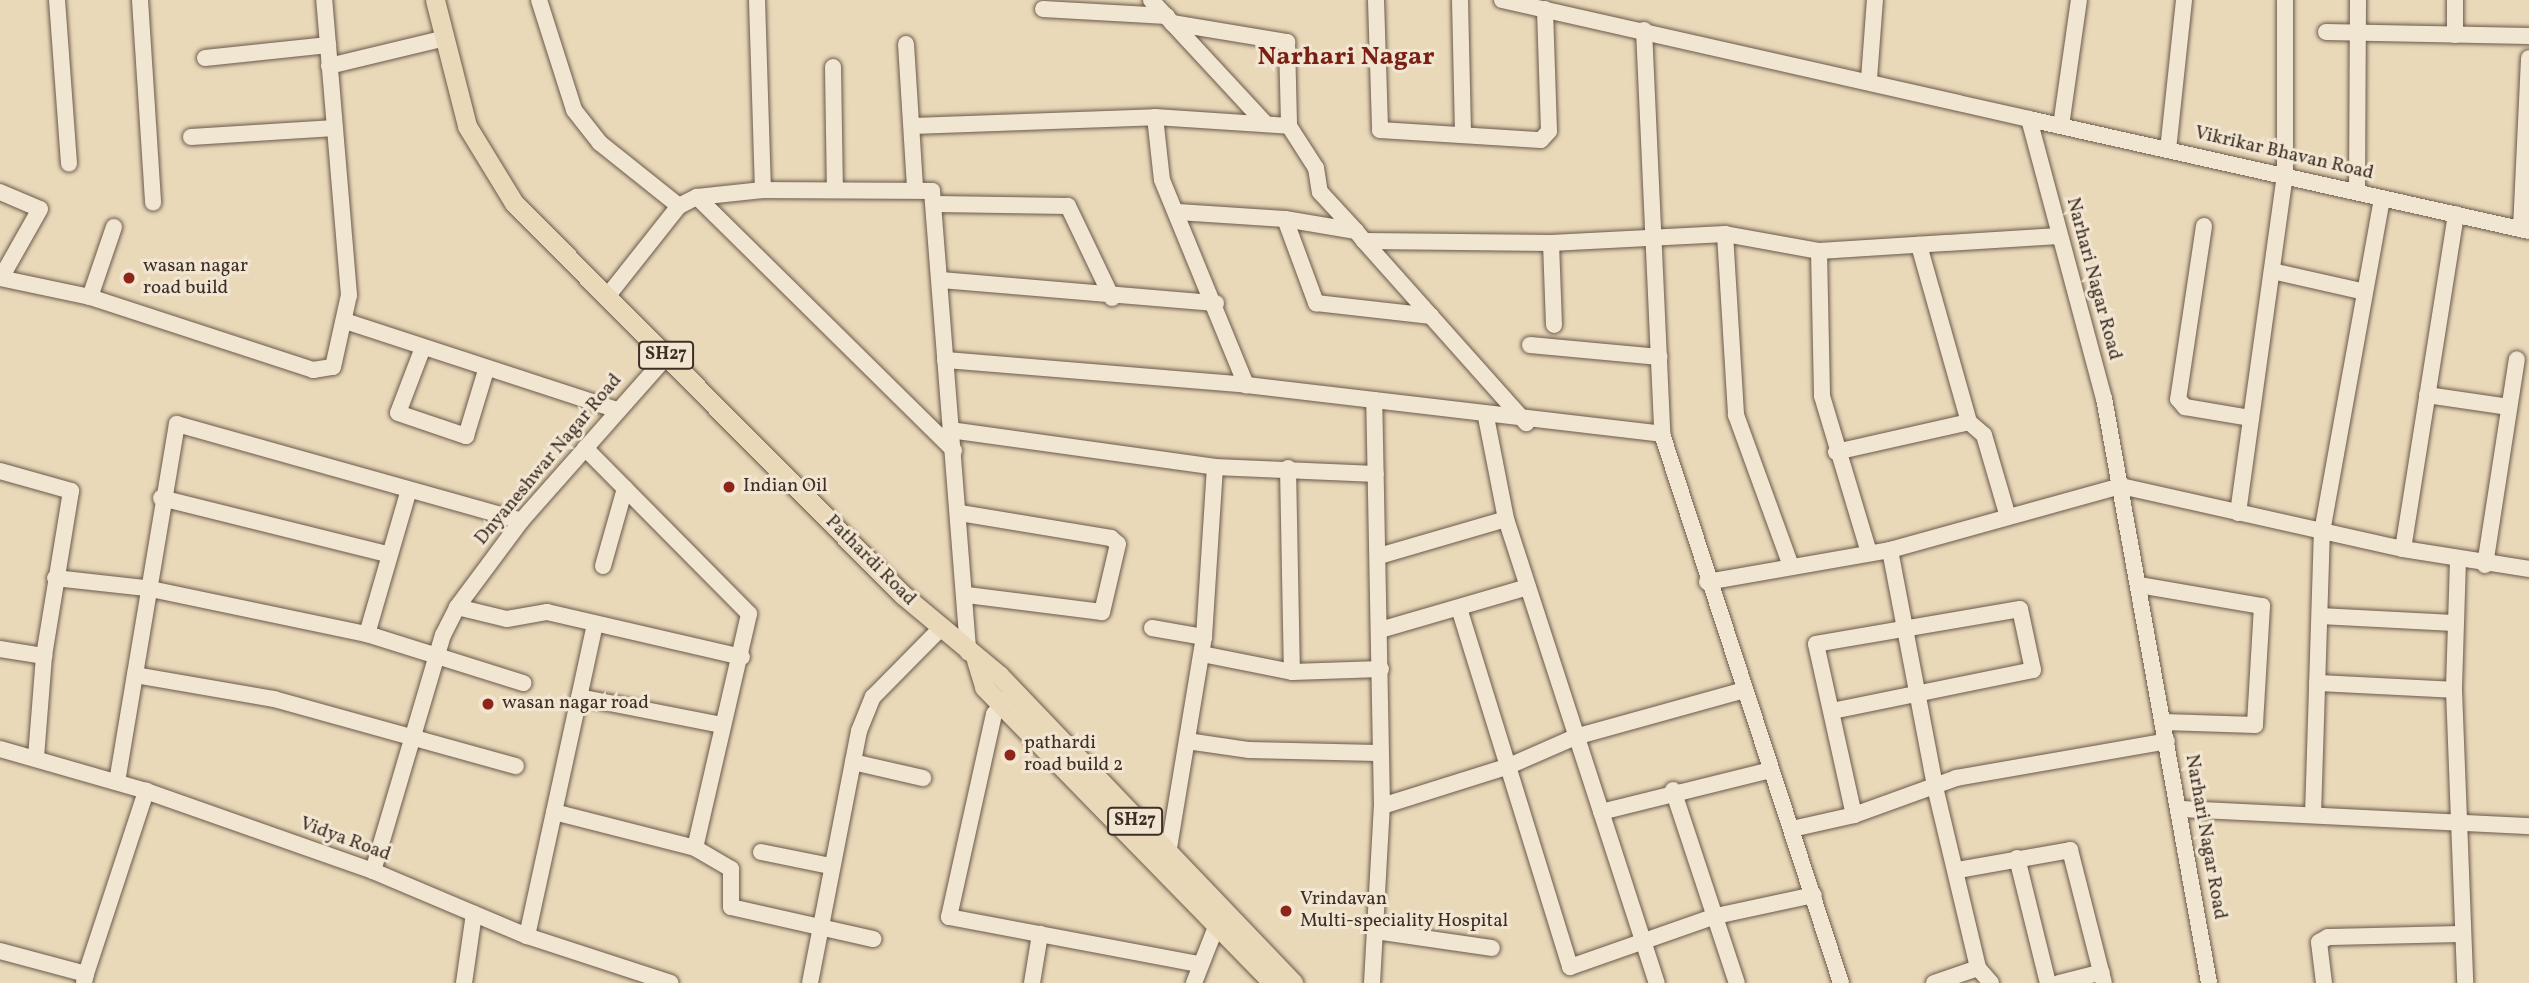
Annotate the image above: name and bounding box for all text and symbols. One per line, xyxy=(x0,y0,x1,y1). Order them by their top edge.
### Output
district label: Narhari Nagar xyxy=(1257,42,1435,74)
street label: Vikrikar Bhavan Road xyxy=(2192,122,2376,186)
street label: Narhari Nagar Road xyxy=(2060,195,2126,363)
place label: wasan nagar road build xyxy=(143,256,248,300)
marker: wasan nagar road build xyxy=(121,270,137,286)
road number: SH27 xyxy=(638,340,694,370)
street label: Dnyaneshwar Nagar Road xyxy=(471,370,627,550)
place label: Indian Oil xyxy=(743,476,827,498)
marker: Indian Oil xyxy=(721,479,737,495)
street label: Pathardi Road xyxy=(820,511,920,611)
place label: wasan nagar road xyxy=(502,693,649,715)
marker: wasan nagar road xyxy=(480,696,496,712)
place label: pathardi road build 2 xyxy=(1024,733,1123,777)
marker: pathardi road build 2 xyxy=(1002,747,1018,763)
street label: Narhari Nagar Road xyxy=(2179,753,2231,921)
road number: SH27 xyxy=(1107,806,1163,836)
street label: Vidya Road xyxy=(296,813,394,867)
place label: Vrindavan Multi-speciality Hospital xyxy=(1300,889,1509,933)
marker: Vrindavan Multi-speciality Hospital xyxy=(1278,903,1294,919)

